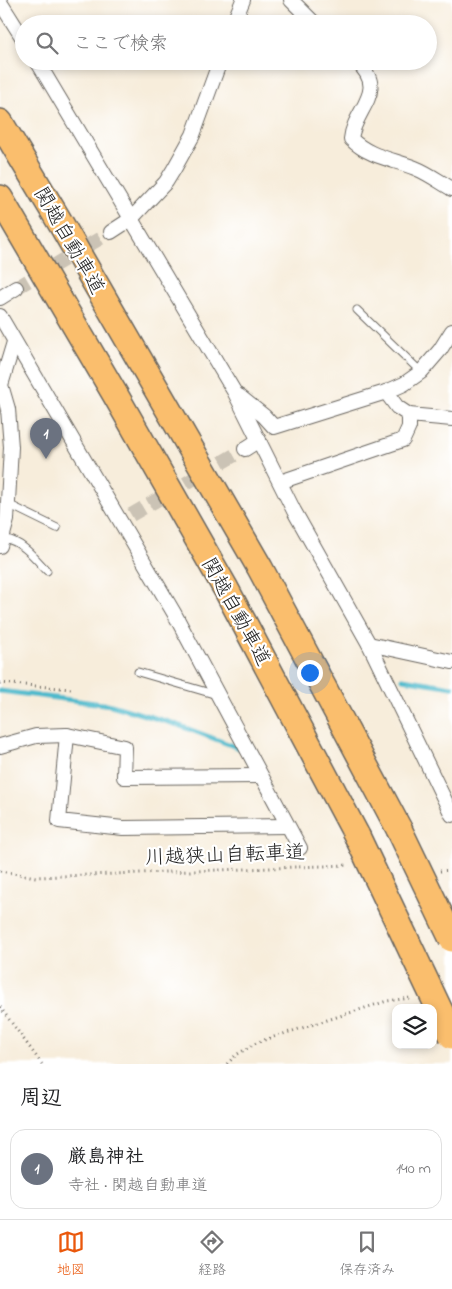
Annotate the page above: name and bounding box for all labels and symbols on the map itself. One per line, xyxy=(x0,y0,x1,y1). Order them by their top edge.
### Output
street label: 関越自動車道 xyxy=(25,182,110,300)
pin: 1 xyxy=(30,418,62,459)
street label: 関越自動車道 xyxy=(193,553,277,672)
your location xyxy=(297,660,323,686)
street label: 川越狭山自転車道 xyxy=(145,839,306,874)

